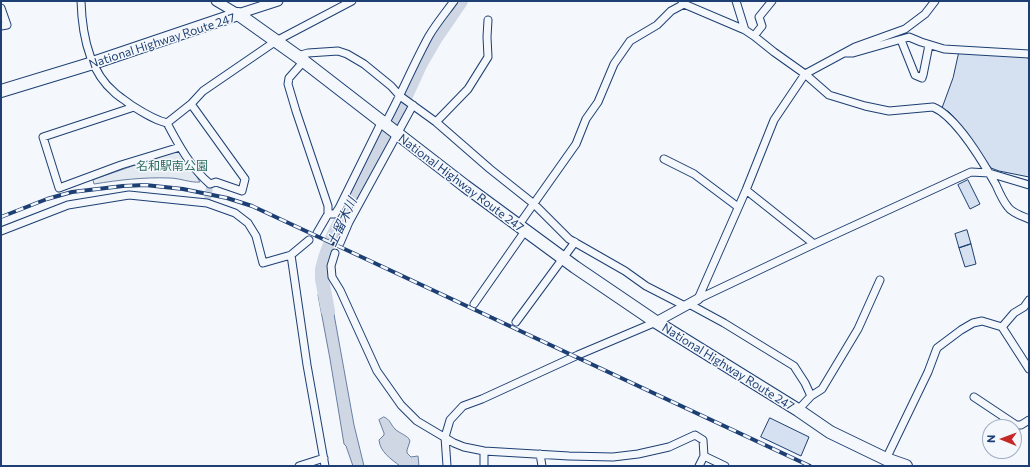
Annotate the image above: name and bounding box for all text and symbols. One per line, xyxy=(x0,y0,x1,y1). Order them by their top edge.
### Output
street label: National Highway Route 247 xyxy=(87,10,237,72)
street label: National Highway Route 247 xyxy=(396,131,526,235)
park label: 名和駅南公園 xyxy=(136,159,208,173)
water label: 土留木川 xyxy=(324,195,360,249)
street label: National Highway Route 247 xyxy=(659,320,797,414)
north arrow xyxy=(982,419,1022,459)
text: N xyxy=(984,435,997,443)

